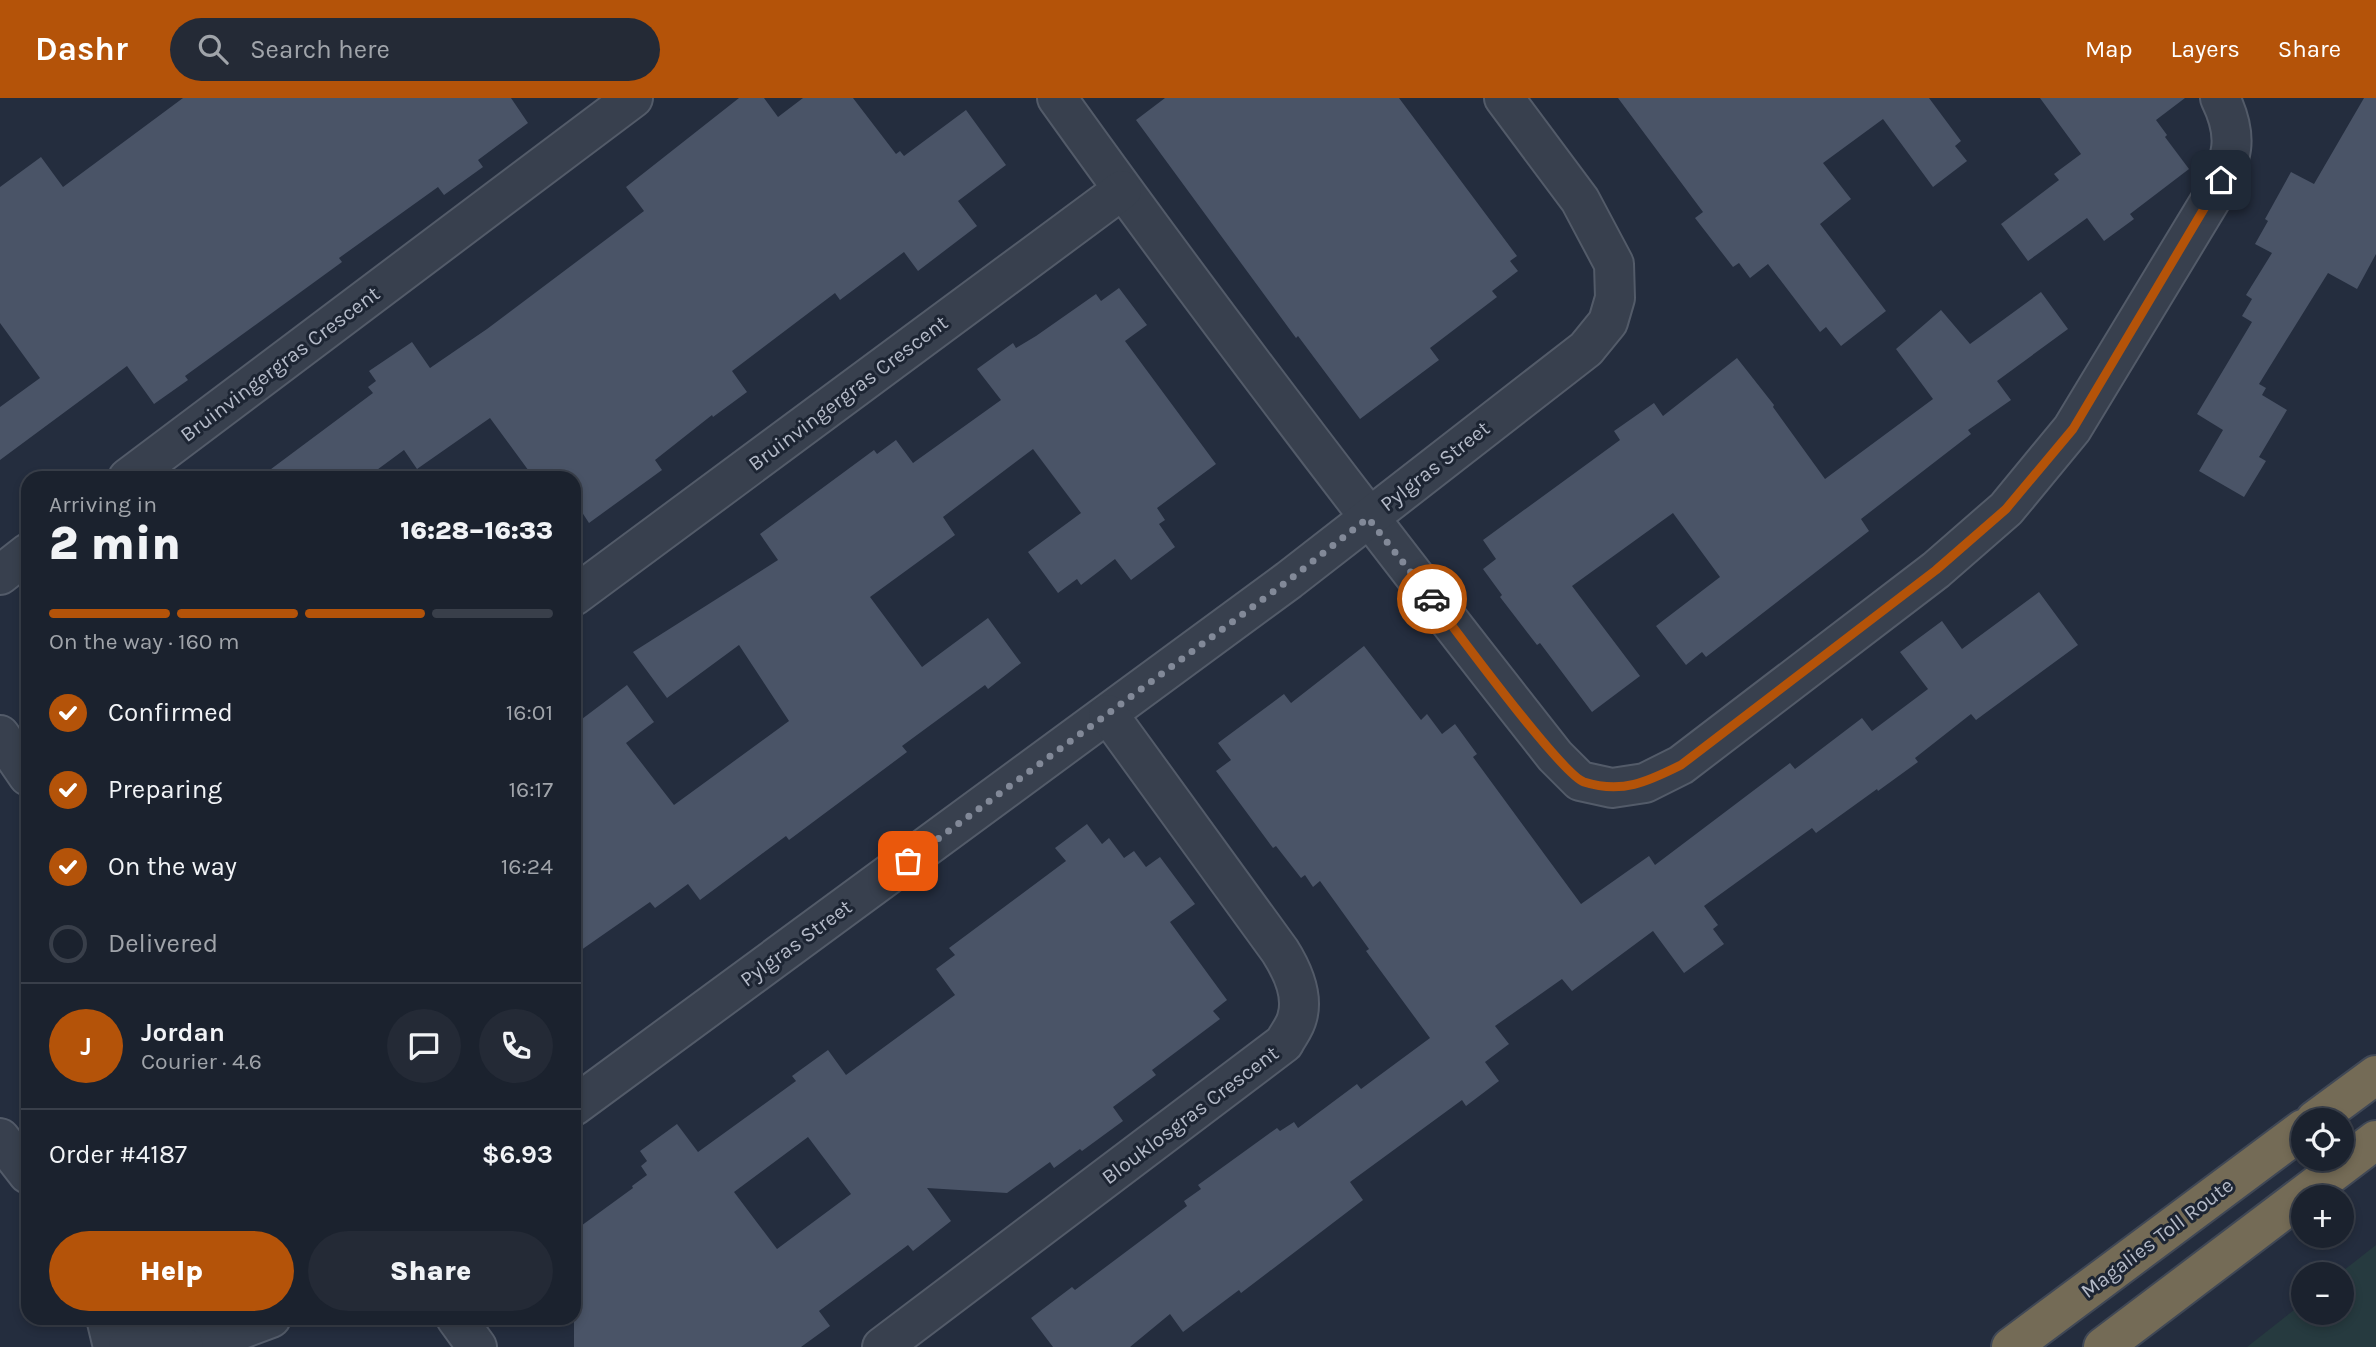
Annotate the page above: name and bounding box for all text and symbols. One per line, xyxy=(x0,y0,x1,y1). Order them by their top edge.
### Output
search box xyxy=(170,18,660,81)
text: Dashr xyxy=(35,30,128,68)
icon: search xyxy=(194,30,232,68)
text: Search here xyxy=(250,34,390,65)
text: Map xyxy=(2085,35,2133,63)
text: Layers xyxy=(2171,35,2240,63)
text: Share xyxy=(2278,35,2341,63)
pin xyxy=(2191,150,2251,210)
icon: home xyxy=(2202,161,2240,199)
street label: Bruinvingergras Crescent xyxy=(176,281,384,447)
street label: Bruinvingergras Crescent xyxy=(744,310,952,476)
street label: Pylgras Street xyxy=(1376,416,1494,516)
text: Arriving in xyxy=(49,491,157,518)
text: 16:28–16:33 xyxy=(400,515,553,546)
text: 2 min xyxy=(49,517,181,571)
courier xyxy=(1397,564,1467,634)
icon: car xyxy=(1413,580,1451,618)
text: On the way · 160 m xyxy=(49,628,239,655)
icon: check xyxy=(49,694,87,732)
text: Confirmed xyxy=(108,697,233,728)
text: 16:01 xyxy=(506,699,553,726)
icon: check xyxy=(49,771,87,809)
text: Preparing xyxy=(108,774,222,805)
text: 16:17 xyxy=(509,776,553,803)
pin xyxy=(878,831,938,891)
icon: bag xyxy=(889,842,927,880)
icon: check xyxy=(49,848,87,886)
text: On the way xyxy=(108,851,237,882)
text: 16:24 xyxy=(501,853,553,880)
street label: Pylgras Street xyxy=(736,894,857,991)
text: Delivered xyxy=(108,928,218,959)
button: chat xyxy=(387,1009,461,1083)
button: phone xyxy=(479,1009,553,1083)
text: Jordan xyxy=(141,1017,225,1048)
text: J xyxy=(80,1031,92,1062)
street label: Blouklosgras Crescent xyxy=(1097,1041,1283,1189)
text: Courier · 4.6 xyxy=(141,1048,262,1075)
map controls xyxy=(2291,1108,2354,1325)
button: locate xyxy=(2291,1108,2354,1171)
text: Order #4187 xyxy=(49,1139,187,1170)
text: $6.93 xyxy=(482,1139,553,1170)
street label: Magalies Toll Route xyxy=(2076,1173,2238,1303)
button: + xyxy=(2291,1185,2354,1248)
button: Help xyxy=(49,1231,294,1311)
button: Share xyxy=(308,1231,553,1311)
button: − xyxy=(2291,1262,2354,1325)

